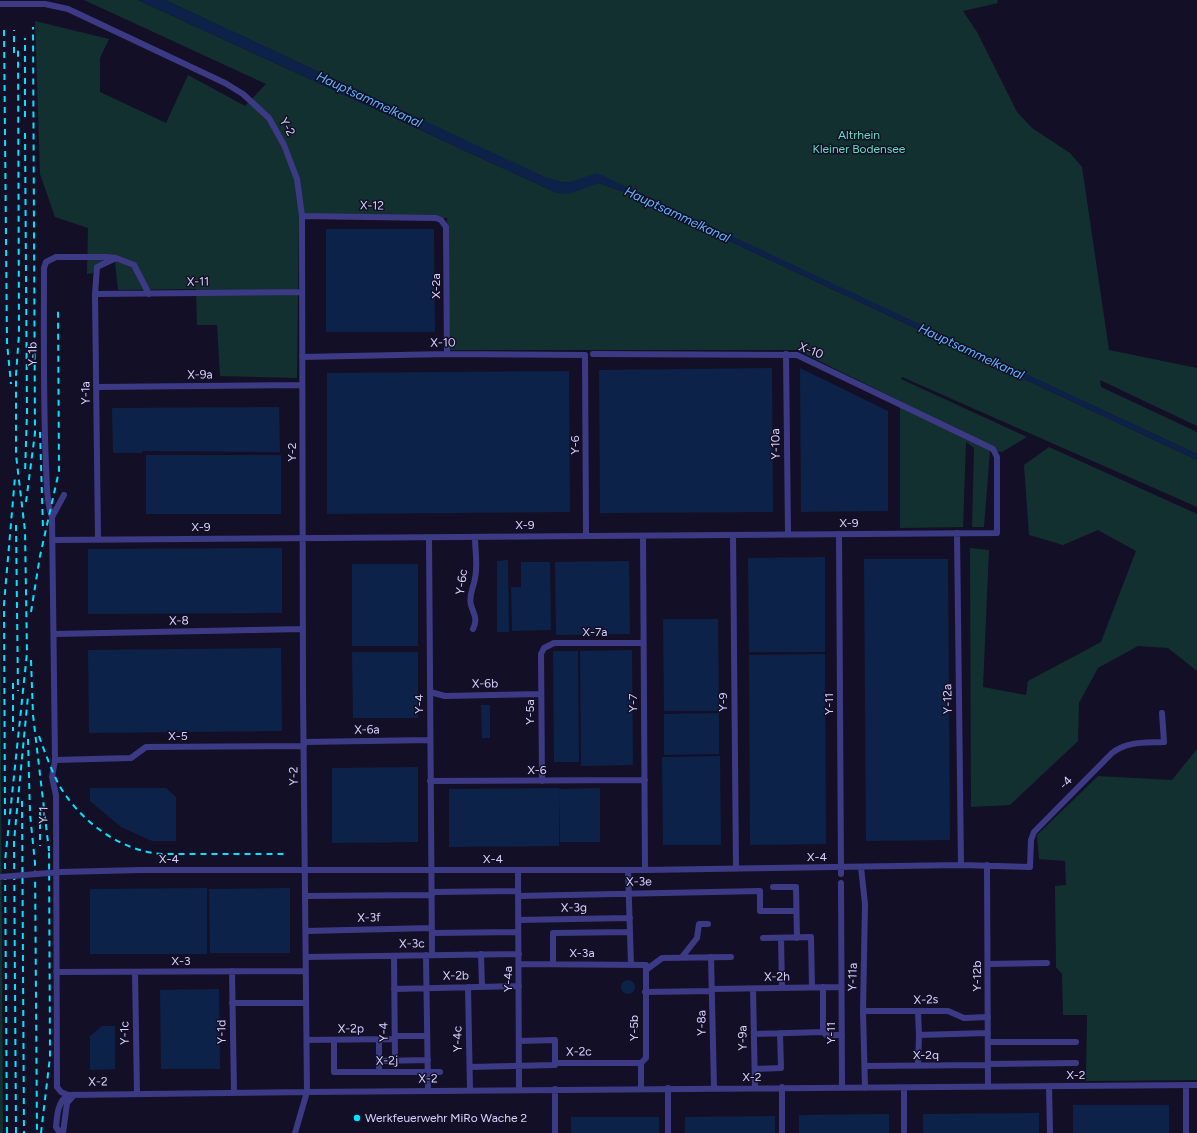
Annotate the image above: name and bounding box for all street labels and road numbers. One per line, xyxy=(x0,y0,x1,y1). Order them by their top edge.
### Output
street label: Y-2 xyxy=(276,115,298,139)
street label: X-12 xyxy=(360,199,384,213)
street label: X-2a xyxy=(429,273,443,299)
street label: X-11 xyxy=(187,275,209,289)
street label: X-10 xyxy=(430,336,456,350)
street label: X-10 xyxy=(797,340,825,362)
street label: Y-1b xyxy=(26,342,40,366)
street label: X-9a xyxy=(187,368,213,382)
street label: Y-1a xyxy=(79,381,93,405)
street label: Y-10a xyxy=(769,428,783,460)
street label: Y-6 xyxy=(568,435,582,455)
street label: Y-2 xyxy=(285,443,299,461)
street label: X-9 xyxy=(839,516,859,530)
street label: X-9 xyxy=(515,518,535,532)
street label: X-9 xyxy=(191,520,211,534)
street label: Y-6c xyxy=(453,568,471,596)
street label: X-8 xyxy=(169,614,189,628)
street label: X-7a xyxy=(583,625,607,639)
street label: X-6b xyxy=(472,677,498,691)
street label: Y-12a xyxy=(941,684,955,714)
street label: Y-9 xyxy=(716,692,730,712)
street label: Y-11 xyxy=(822,693,836,715)
street label: Y-4 xyxy=(412,694,426,714)
street label: Y-7 xyxy=(626,694,640,712)
street label: Y-5a xyxy=(523,699,537,725)
street label: X-6a xyxy=(354,723,380,737)
street label: X-5 xyxy=(168,729,188,743)
street label: X-6 xyxy=(527,763,547,777)
street label: Y-2 xyxy=(287,766,301,786)
street label: -4 xyxy=(1056,774,1076,792)
street label: Y-1 xyxy=(37,806,51,824)
street label: X-4 xyxy=(807,850,827,864)
street label: X-4 xyxy=(159,852,179,866)
street label: X-4 xyxy=(483,852,503,866)
street label: X-3e xyxy=(626,875,652,889)
street label: X-3g xyxy=(561,901,587,915)
street label: X-3f xyxy=(357,911,381,925)
street label: X-3c xyxy=(399,937,425,951)
street label: X-3a xyxy=(569,946,595,960)
street label: X-3 xyxy=(172,954,190,968)
street label: Y-12b xyxy=(970,961,984,991)
street label: Y-11a xyxy=(846,963,860,991)
street label: Y-4a xyxy=(501,966,515,992)
street label: X-2b xyxy=(443,969,469,983)
street label: X-2h xyxy=(764,970,790,984)
street label: X-2s xyxy=(913,992,939,1008)
street label: Y-8a xyxy=(695,1010,709,1036)
street label: Y-5b xyxy=(627,1015,641,1041)
street label: Y-1d xyxy=(215,1020,229,1044)
street label: Y-1c xyxy=(118,1021,132,1045)
street label: X-2p xyxy=(338,1022,364,1036)
street label: Y-4 xyxy=(377,1022,391,1042)
street label: Y-11 xyxy=(824,1022,838,1044)
street label: Y-9a xyxy=(736,1025,750,1051)
street label: Y-4c xyxy=(451,1026,465,1052)
street label: X-2c xyxy=(566,1045,592,1059)
street label: X-2q xyxy=(913,1048,939,1062)
street label: X-2j xyxy=(376,1054,398,1068)
street label: X-2 xyxy=(1066,1068,1086,1082)
street label: X-2 xyxy=(742,1070,762,1084)
street label: X-2 xyxy=(418,1072,438,1086)
street label: X-2 xyxy=(88,1075,108,1089)

